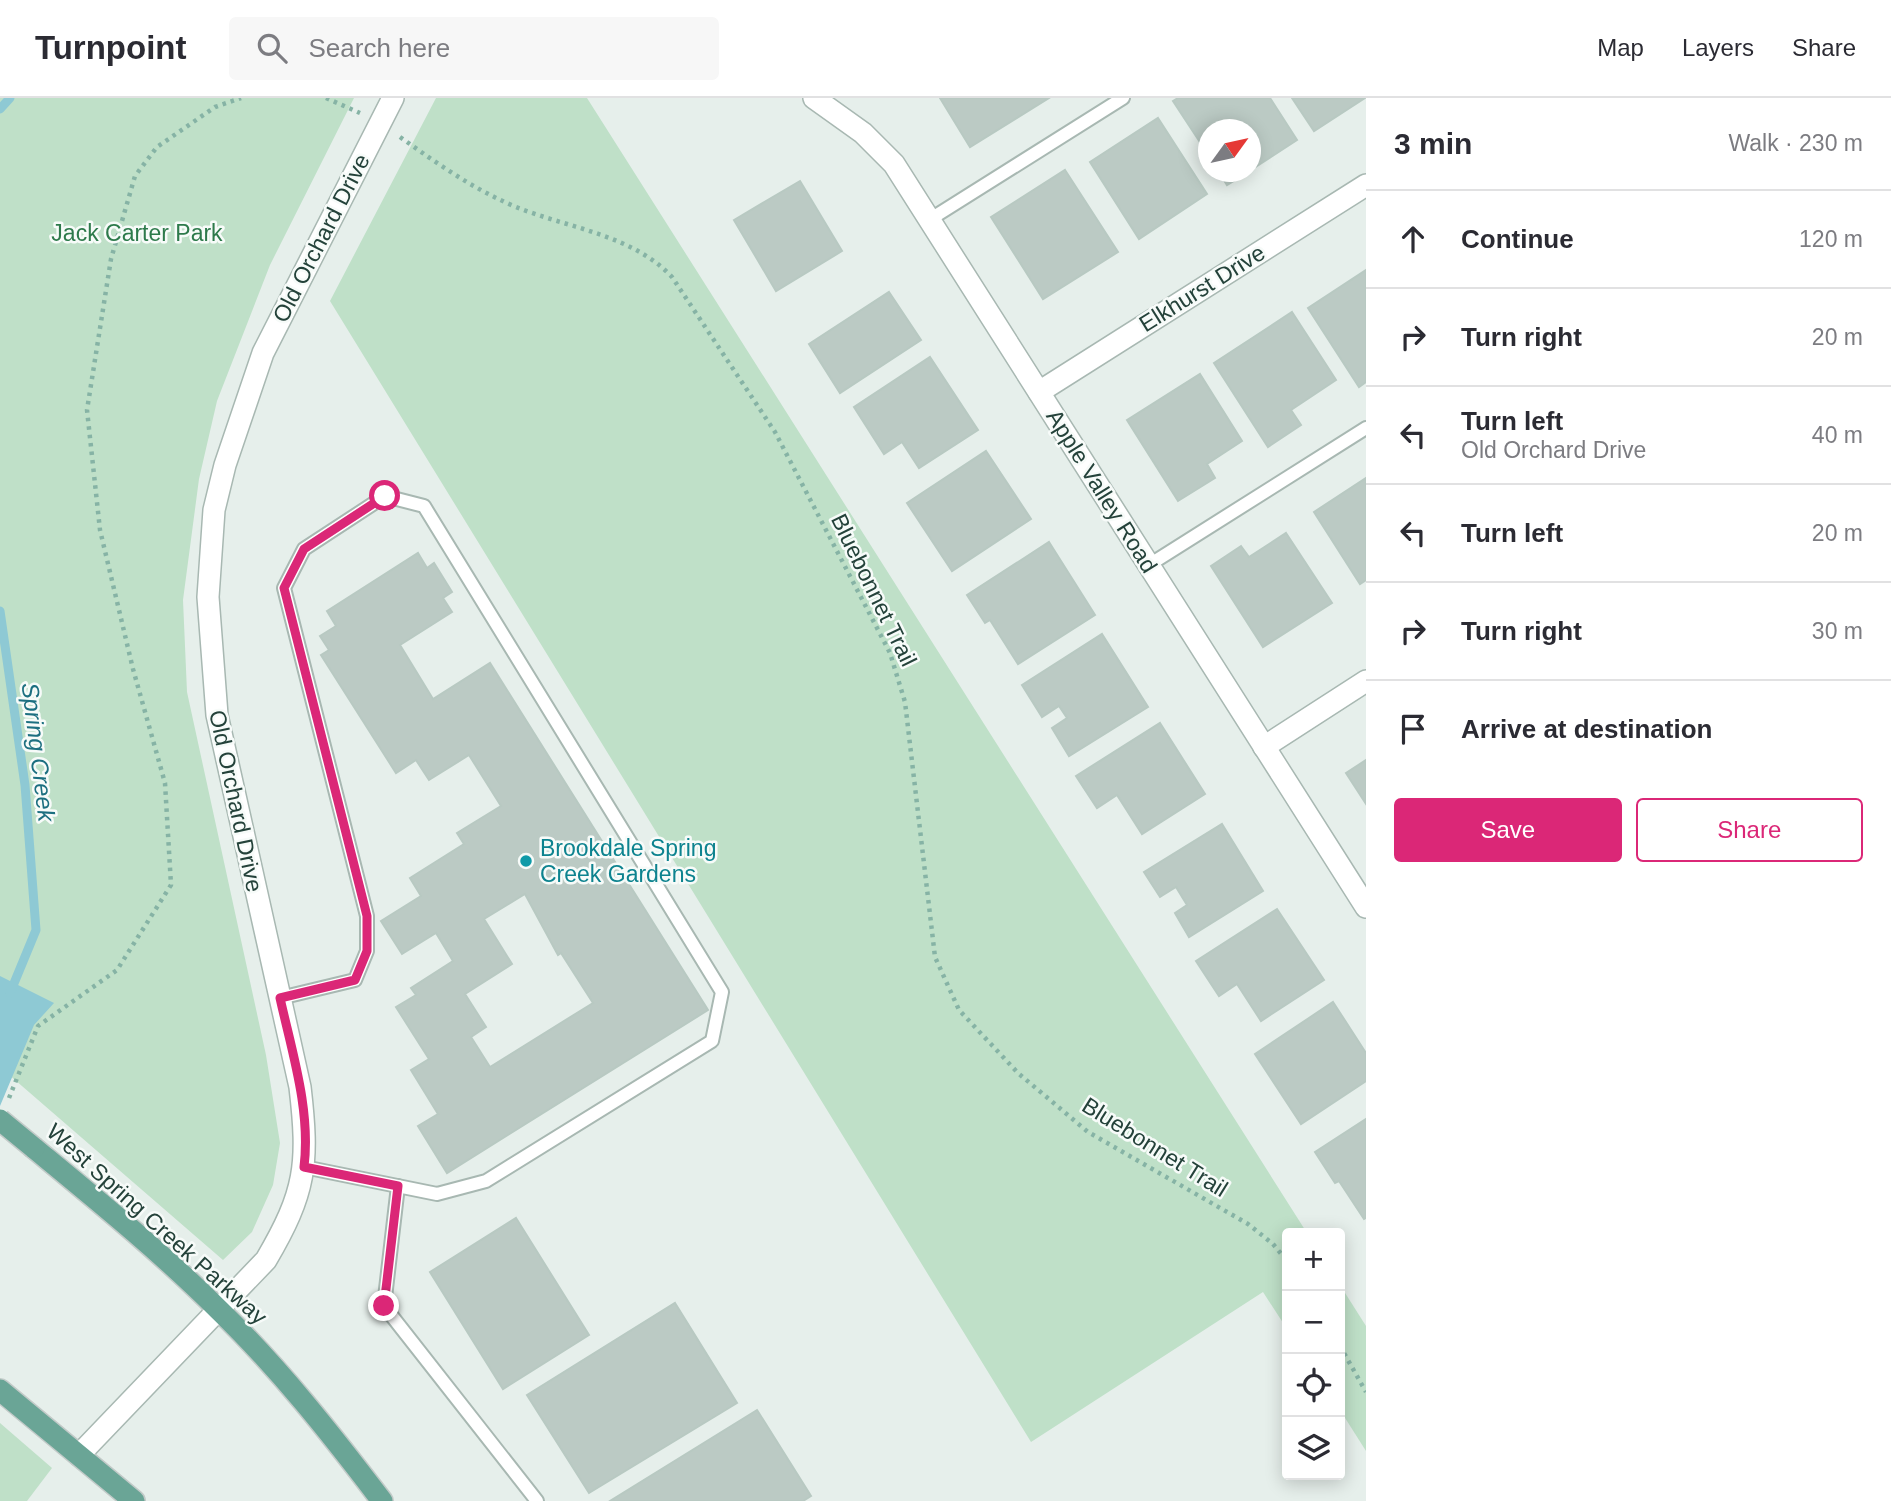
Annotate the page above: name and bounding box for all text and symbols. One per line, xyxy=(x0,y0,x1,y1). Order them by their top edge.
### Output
search box xyxy=(229,17,719,80)
text: Turnpoint xyxy=(35,29,187,66)
icon: search xyxy=(253,29,291,67)
text: Search here xyxy=(309,33,450,63)
text: Map xyxy=(1597,34,1644,61)
text: Layers xyxy=(1682,34,1754,61)
text: Share xyxy=(1792,34,1856,61)
north arrow xyxy=(1198,119,1261,182)
text: 3 min xyxy=(1394,127,1472,160)
text: Walk · 230 m xyxy=(1728,130,1863,156)
street label: Old Orchard Drive xyxy=(267,150,375,326)
park label: Jack Carter Park xyxy=(51,220,223,246)
icon: ahead xyxy=(1394,220,1432,258)
text: Continue xyxy=(1461,224,1574,254)
text: 120 m xyxy=(1799,226,1863,252)
street label: Elkhurst Drive xyxy=(1134,239,1270,337)
icon: right xyxy=(1394,318,1432,356)
text: Turn right xyxy=(1461,322,1582,352)
text: 20 m xyxy=(1812,324,1863,350)
street label: Apple Valley Road xyxy=(1041,405,1163,577)
text: Turn left xyxy=(1461,406,1563,436)
icon: left xyxy=(1394,416,1432,454)
text: 40 m xyxy=(1812,422,1863,448)
text: Old Orchard Drive xyxy=(1461,437,1646,463)
route start xyxy=(369,480,400,511)
street label: Bluebonnet Trail xyxy=(826,510,922,670)
icon: left xyxy=(1394,514,1432,552)
text: Turn left xyxy=(1461,518,1563,548)
text: 20 m xyxy=(1812,520,1863,546)
icon: right xyxy=(1394,612,1432,650)
text: Turn right xyxy=(1461,616,1582,646)
text: 30 m xyxy=(1812,618,1863,644)
water label: Spring Creek xyxy=(17,681,61,825)
street label: Old Orchard Drive xyxy=(204,708,268,894)
icon: arrive xyxy=(1394,710,1432,748)
text: Arrive at destination xyxy=(1461,714,1712,744)
button: Save xyxy=(1394,798,1622,862)
button: Share xyxy=(1636,798,1863,862)
place label: Brookdale Spring Creek Gardens xyxy=(540,835,716,887)
marker: Brookdale Spring Creek Gardens xyxy=(518,853,534,869)
street label: Bluebonnet Trail xyxy=(1078,1092,1232,1202)
street label: West Spring Creek Parkway xyxy=(42,1118,273,1330)
map controls xyxy=(1282,1228,1345,1480)
button: + xyxy=(1282,1228,1345,1291)
route end xyxy=(368,1290,399,1321)
button: − xyxy=(1282,1291,1345,1354)
button: locate xyxy=(1282,1354,1345,1417)
button: layers xyxy=(1282,1417,1345,1480)

